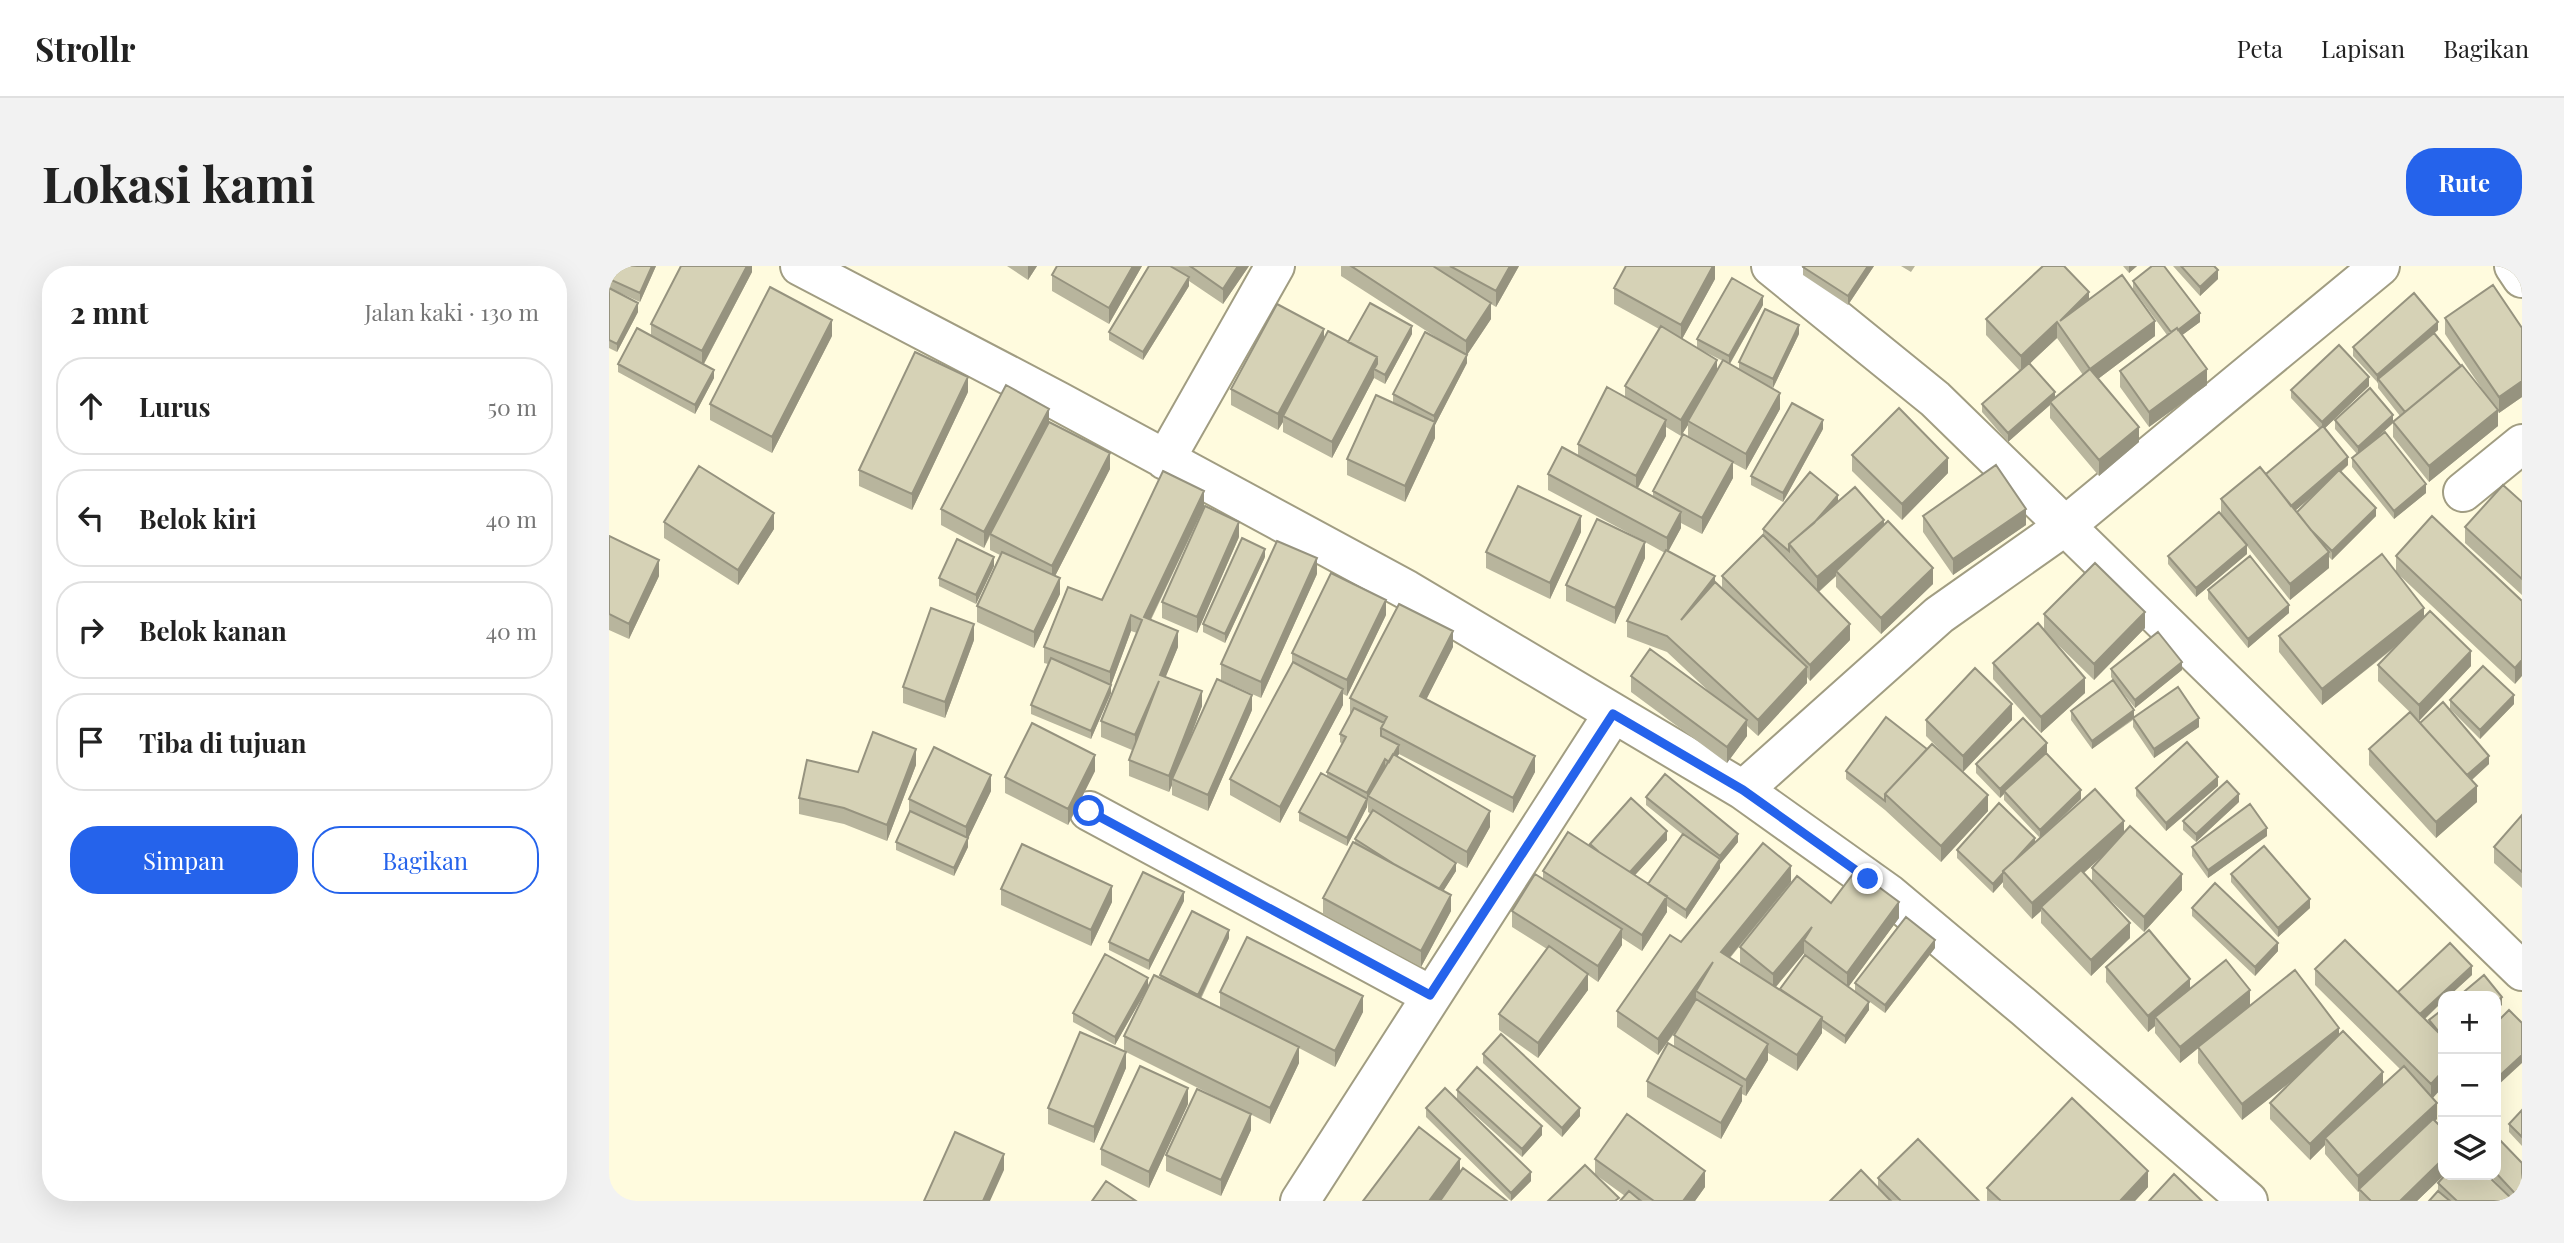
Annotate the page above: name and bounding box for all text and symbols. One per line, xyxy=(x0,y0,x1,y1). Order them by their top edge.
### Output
text: Strollr xyxy=(35,26,135,70)
text: Peta xyxy=(2237,32,2283,64)
text: Lapisan xyxy=(2321,32,2405,64)
text: Bagikan xyxy=(2443,32,2529,64)
button: Rute xyxy=(2406,148,2522,216)
text: Lokasi kami xyxy=(42,150,316,215)
text: 2 mnt xyxy=(70,292,149,332)
text: Jalan kaki · 130 m xyxy=(365,296,539,327)
icon: ahead xyxy=(72,387,110,425)
text: Lurus xyxy=(139,389,211,424)
text: 50 m xyxy=(488,391,537,422)
icon: left xyxy=(72,499,110,537)
text: Belok kiri xyxy=(139,501,256,536)
text: 40 m xyxy=(486,503,537,534)
icon: right xyxy=(72,611,110,649)
text: Belok kanan xyxy=(139,613,287,648)
text: 40 m xyxy=(486,615,537,646)
icon: arrive xyxy=(72,723,110,761)
text: Tiba di tujuan xyxy=(139,725,307,760)
route start xyxy=(1073,795,1104,826)
button: Simpan xyxy=(70,826,298,894)
button: Bagikan xyxy=(312,826,539,894)
route end xyxy=(1852,863,1883,894)
map controls xyxy=(2438,991,2501,1180)
button: + xyxy=(2438,991,2501,1054)
button: − xyxy=(2438,1054,2501,1117)
button: layers xyxy=(2438,1117,2501,1180)

